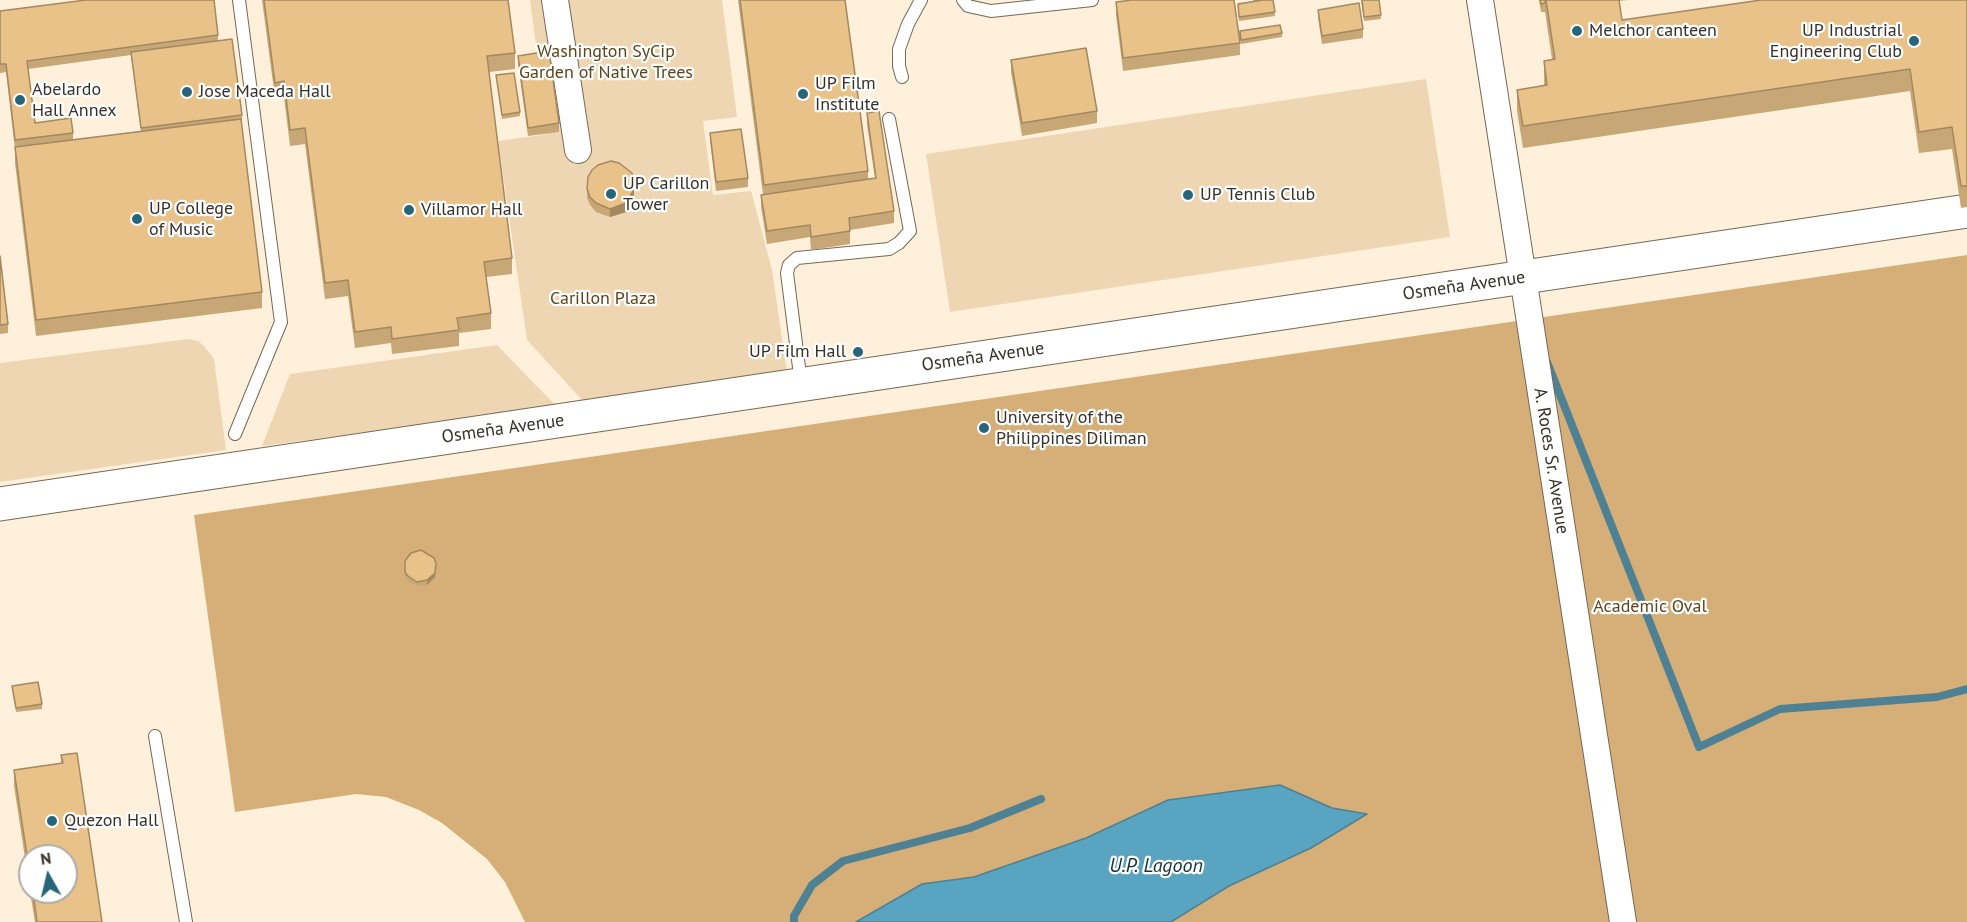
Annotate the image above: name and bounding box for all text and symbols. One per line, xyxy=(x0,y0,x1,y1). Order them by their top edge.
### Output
place label: Melchor canteen xyxy=(1589,20,1717,42)
place label: UP Industrial Engineering Club xyxy=(1770,20,1902,63)
marker: Melchor canteen xyxy=(1570,24,1584,38)
marker: UP Industrial Engineering Club xyxy=(1907,34,1921,48)
park label: Washington SyCip Garden of Native Trees xyxy=(519,41,693,84)
place label: UP Film Institute xyxy=(815,73,879,116)
place label: Abelardo Hall Annex xyxy=(32,79,117,122)
place label: Jose Maceda Hall xyxy=(199,81,330,103)
marker: Jose Maceda Hall xyxy=(180,85,194,99)
marker: UP Film Institute xyxy=(796,87,810,101)
marker: Abelardo Hall Annex xyxy=(13,93,27,107)
place label: UP Carillon Tower xyxy=(623,173,709,216)
place label: UP Tennis Club xyxy=(1200,184,1315,206)
marker: UP Carillon Tower xyxy=(604,187,618,201)
marker: UP Tennis Club xyxy=(1181,188,1195,202)
place label: UP College of Music xyxy=(149,198,233,240)
place label: Villamor Hall xyxy=(421,199,522,221)
marker: Villamor Hall xyxy=(402,203,416,217)
marker: UP College of Music xyxy=(130,212,144,226)
street label: Osmeña Avenue xyxy=(1401,267,1527,305)
park label: Carillon Plaza xyxy=(550,288,656,310)
street label: Osmeña Avenue xyxy=(920,338,1046,376)
place label: UP Film Hall xyxy=(749,341,846,363)
marker: UP Film Hall xyxy=(851,345,865,359)
street label: A. Roces Sr. Avenue xyxy=(1529,386,1573,536)
place label: University of the Philippines Diliman xyxy=(996,407,1147,450)
street label: Osmeña Avenue xyxy=(440,410,566,448)
marker: University of the Philippines Diliman xyxy=(977,421,991,435)
park label: Academic Oval xyxy=(1593,596,1707,618)
place label: Quezon Hall xyxy=(64,810,159,832)
marker: Quezon Hall xyxy=(45,814,59,828)
north arrow xyxy=(18,844,78,904)
text: N xyxy=(39,848,52,869)
water label: U.P. Lagoon xyxy=(1109,854,1203,878)

